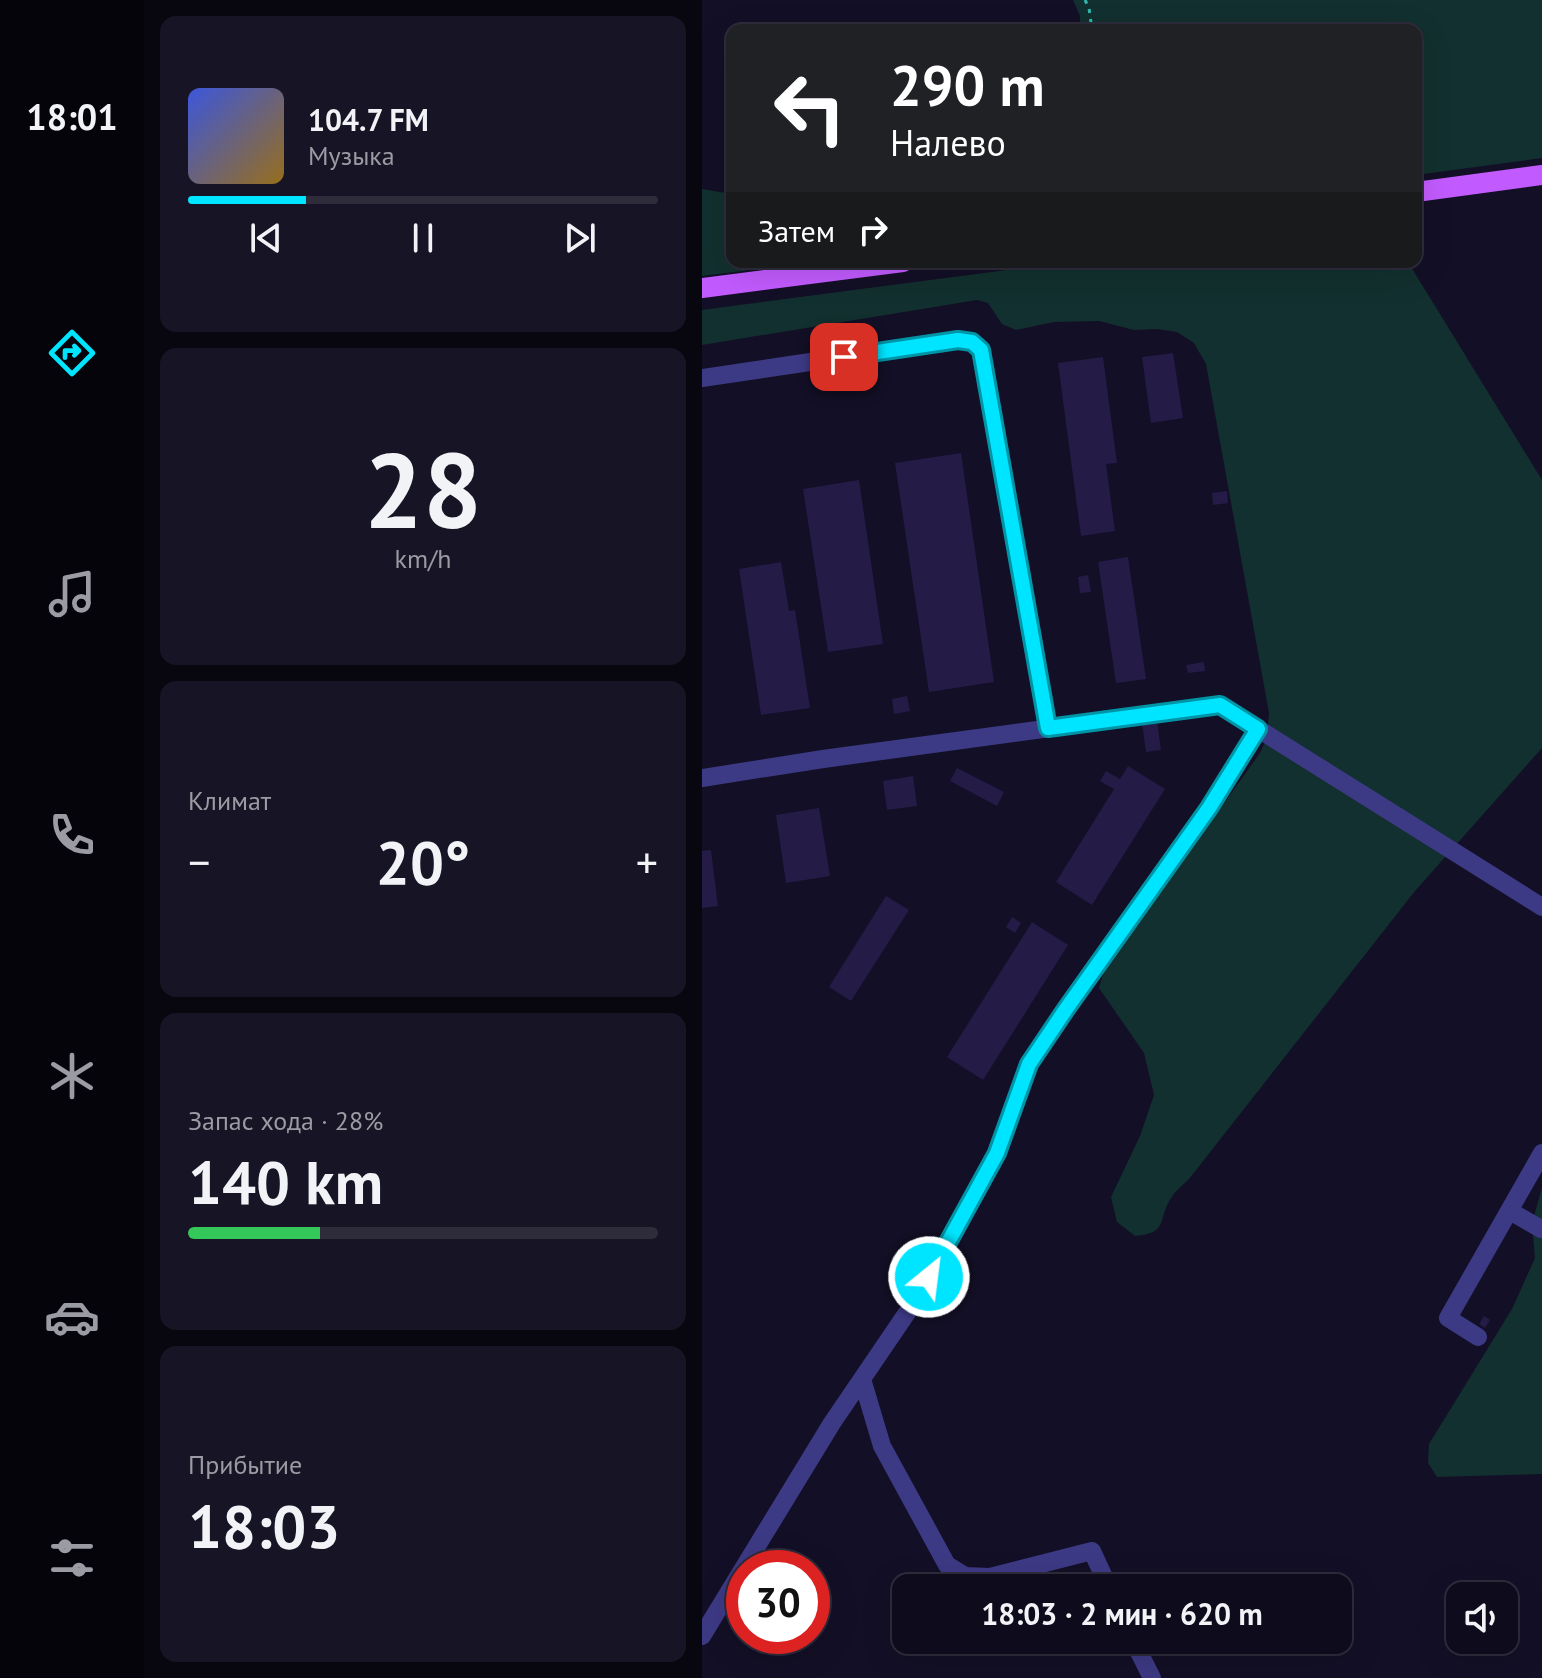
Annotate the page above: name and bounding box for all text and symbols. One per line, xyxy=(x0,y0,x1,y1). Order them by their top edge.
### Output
text: 290 m xyxy=(890,49,1045,121)
icon: left xyxy=(758,56,862,160)
text: 18:01 xyxy=(26,93,118,140)
text: 104.7 FM xyxy=(308,100,429,139)
text: Налево xyxy=(890,119,1006,166)
text: Музыка xyxy=(308,139,395,172)
icon: right xyxy=(851,208,895,252)
text: Затем xyxy=(758,211,835,250)
icon: previous xyxy=(244,216,288,260)
icon: pause xyxy=(401,216,445,260)
icon: next xyxy=(558,216,602,260)
pin xyxy=(810,323,878,391)
icon: directions xyxy=(44,325,100,381)
icon: arrive xyxy=(822,335,866,379)
text: 28 xyxy=(364,422,482,557)
text: km/h xyxy=(395,542,452,575)
icon: music xyxy=(44,566,100,622)
text: Климат xyxy=(188,784,271,817)
icon: phone xyxy=(44,807,100,863)
text: 20° xyxy=(376,823,470,901)
text: − xyxy=(188,833,210,890)
text: + xyxy=(636,833,658,890)
icon: climate xyxy=(44,1048,100,1104)
text: Запас хода · 28% xyxy=(188,1104,383,1137)
text: 140 km xyxy=(188,1143,383,1221)
position arrow xyxy=(887,1235,971,1319)
icon: car xyxy=(44,1289,100,1345)
text: Прибытие xyxy=(188,1448,302,1481)
text: 18:03 xyxy=(188,1487,340,1565)
icon: filters xyxy=(44,1530,100,1586)
speed limit sign: 30 xyxy=(726,1550,830,1654)
map controls xyxy=(1446,1582,1518,1654)
button: sound xyxy=(1446,1582,1518,1654)
text: 18:03 · 2 мин · 620 m xyxy=(981,1594,1263,1633)

